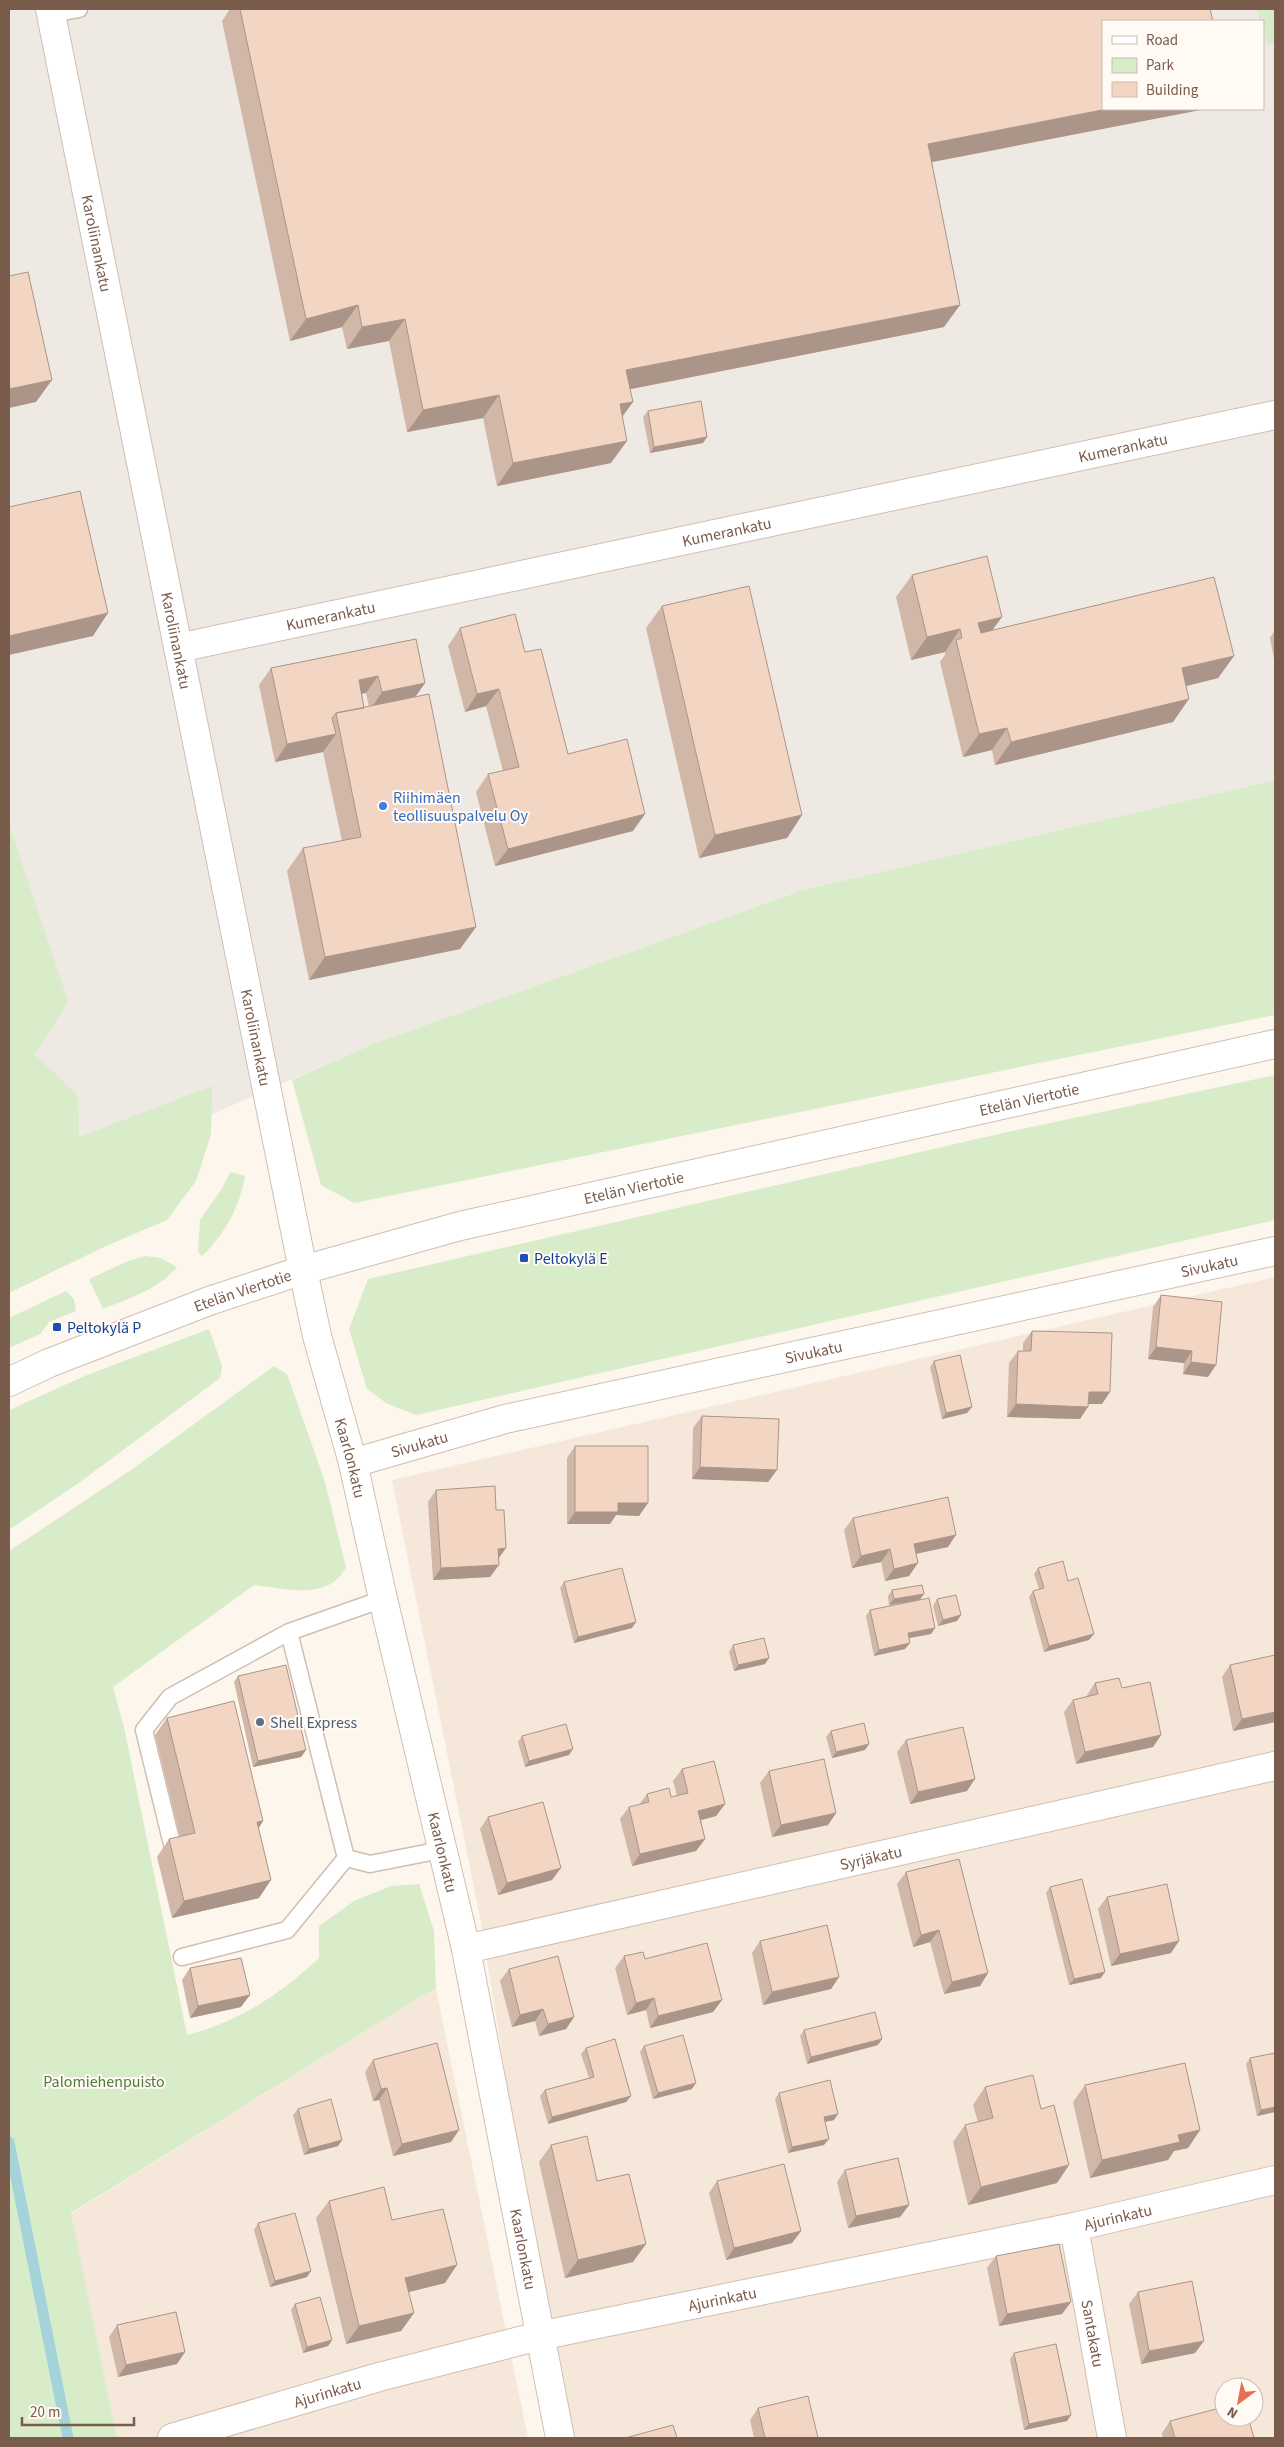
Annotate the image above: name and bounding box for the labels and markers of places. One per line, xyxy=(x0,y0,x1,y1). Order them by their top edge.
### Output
place label: Riihimäen teollisuuspalvelu Oy xyxy=(393,787,528,827)
marker: Riihimäen teollisuuspalvelu Oy xyxy=(377,800,389,812)
place label: Peltokylä E xyxy=(534,1248,608,1270)
marker: Peltokylä E xyxy=(518,1252,530,1264)
place label: Peltokylä P xyxy=(67,1317,141,1339)
marker: Peltokylä P xyxy=(51,1321,63,1333)
place label: Shell Express xyxy=(270,1712,358,1734)
marker: Shell Express xyxy=(254,1716,266,1728)

